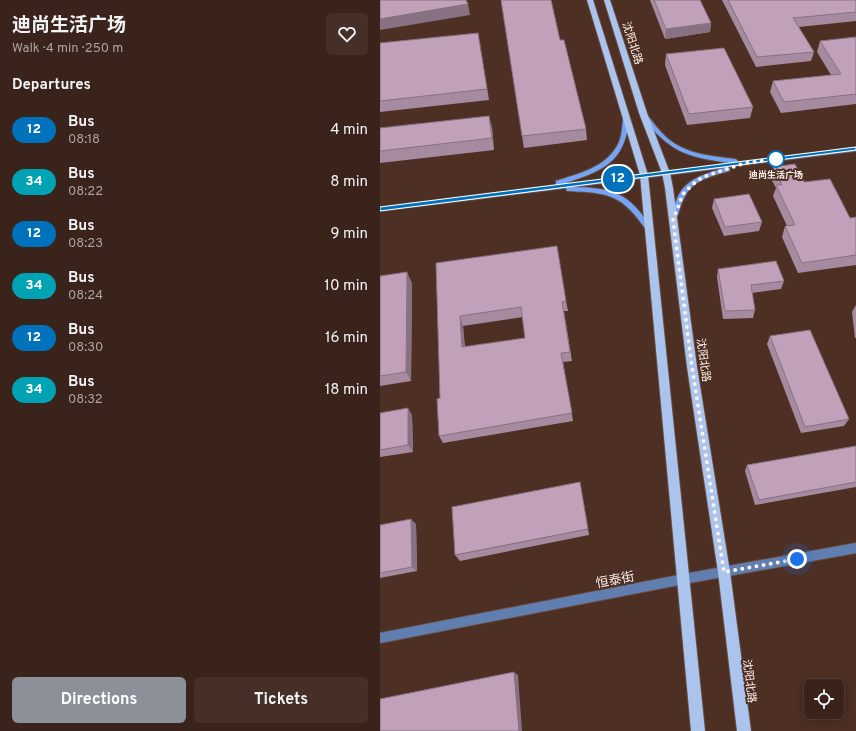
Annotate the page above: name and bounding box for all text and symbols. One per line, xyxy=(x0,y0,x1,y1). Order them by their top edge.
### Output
button: heart xyxy=(326,13,368,55)
text: 迪尚生活广场 xyxy=(12,14,126,38)
street label: 沈阳北路 xyxy=(619,20,646,66)
text: Walk · 4 min · 250 m xyxy=(12,41,123,57)
text: Departures xyxy=(12,76,91,95)
text: Bus xyxy=(68,113,95,132)
text: 12 xyxy=(27,121,41,138)
text: 4 min xyxy=(330,121,368,140)
text: 08:18 xyxy=(68,132,100,148)
marker: 迪尚生活广场 xyxy=(767,150,785,168)
text: Bus xyxy=(68,165,95,184)
line badge: 12 xyxy=(600,166,636,192)
text: 12 xyxy=(611,170,625,187)
place label: 迪尚生活广场 xyxy=(749,170,803,181)
text: 34 xyxy=(25,173,43,190)
text: 8 min xyxy=(330,173,368,192)
text: 08:22 xyxy=(68,184,103,200)
text: Bus xyxy=(68,217,95,236)
text: 12 xyxy=(27,225,41,242)
text: 9 min xyxy=(331,225,368,244)
text: 08:23 xyxy=(68,236,103,252)
text: Bus xyxy=(68,269,95,288)
text: 34 xyxy=(25,277,43,294)
text: 10 min xyxy=(324,277,368,296)
text: 08:24 xyxy=(68,288,103,304)
text: Bus xyxy=(68,321,95,340)
text: 12 xyxy=(27,329,41,346)
text: 16 min xyxy=(325,329,368,348)
street label: 沈阳北路 xyxy=(693,337,713,383)
text: 08:30 xyxy=(68,340,103,356)
text: Bus xyxy=(68,373,95,392)
text: 34 xyxy=(25,381,43,398)
text: 18 min xyxy=(325,381,368,400)
text: 08:32 xyxy=(68,392,103,408)
your location xyxy=(787,549,807,569)
street label: 恒泰街 xyxy=(595,568,636,593)
street label: 沈阳北路 xyxy=(739,658,759,704)
button: Directions xyxy=(12,677,186,723)
button: Tickets xyxy=(194,677,368,723)
map controls xyxy=(804,679,844,719)
button: locate xyxy=(804,679,844,719)

